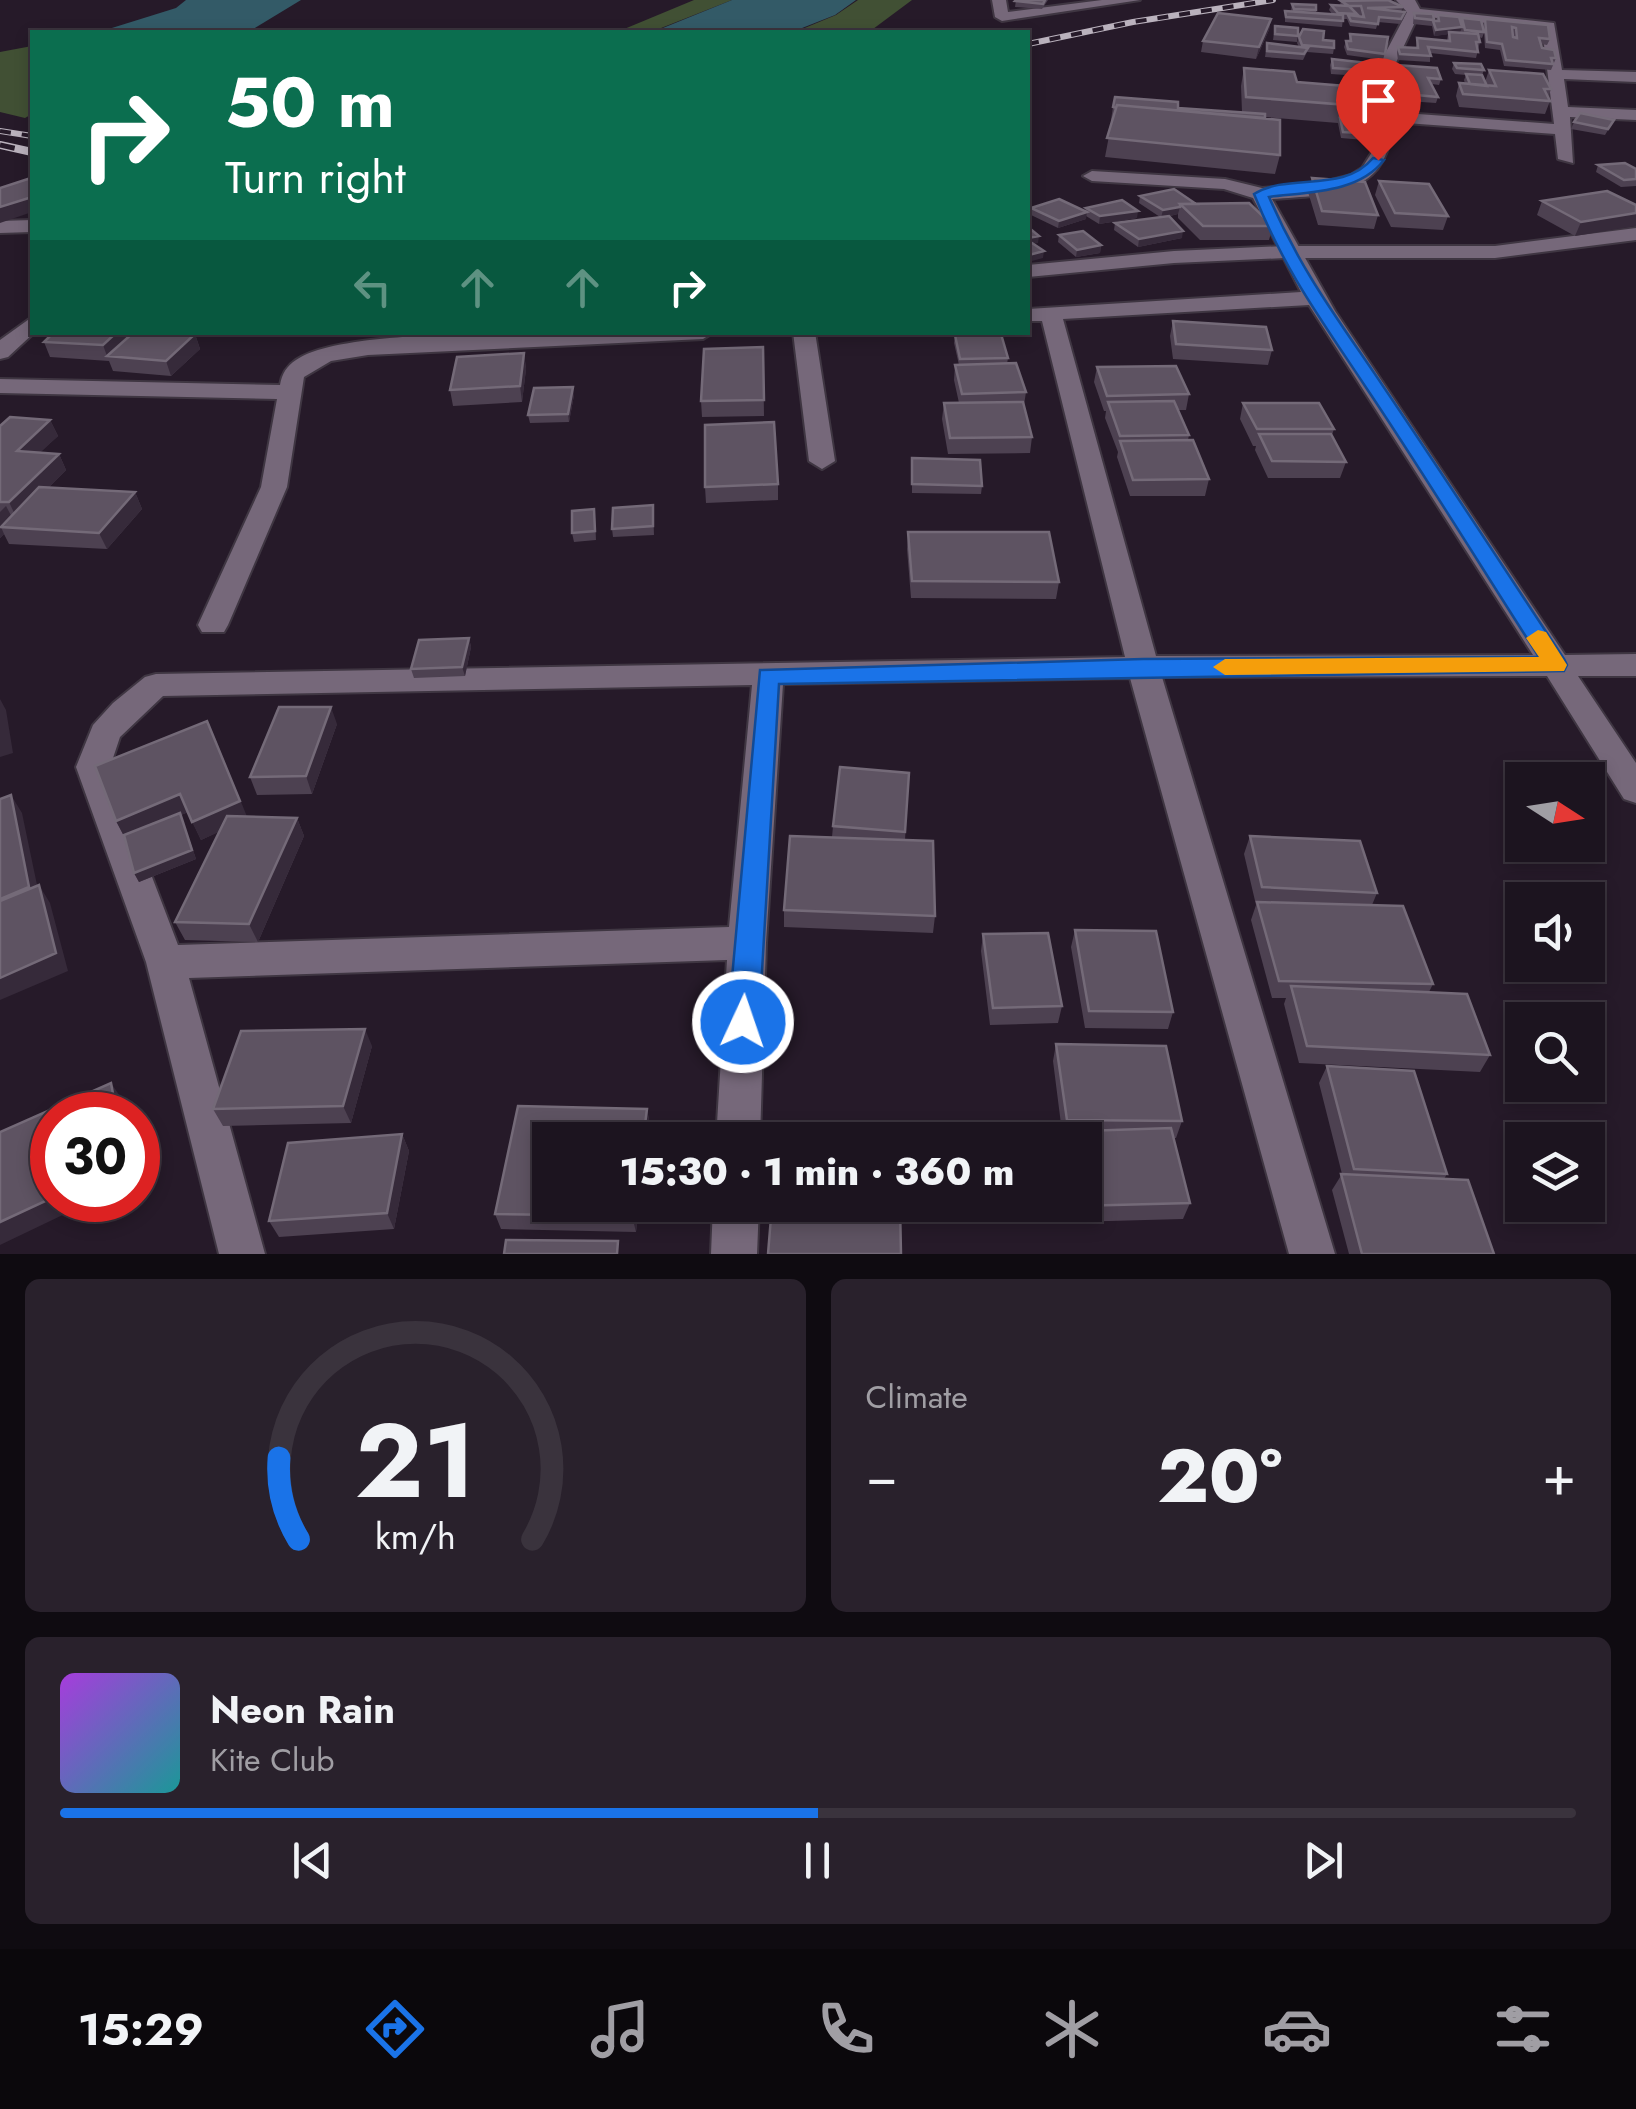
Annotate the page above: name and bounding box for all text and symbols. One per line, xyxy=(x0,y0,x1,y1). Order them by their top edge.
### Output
text: 50 m xyxy=(225,52,395,153)
pin xyxy=(1336,58,1421,161)
icon: right xyxy=(60,70,190,200)
icon: arrive xyxy=(1351,73,1406,128)
text: Turn right xyxy=(225,145,406,210)
icon: left xyxy=(345,260,400,315)
icon: ahead xyxy=(450,260,505,315)
icon: ahead xyxy=(555,260,610,315)
icon: right xyxy=(660,260,715,315)
north arrow xyxy=(1505,762,1605,862)
map controls xyxy=(1505,762,1605,1222)
button: sound xyxy=(1505,882,1605,982)
position arrow xyxy=(691,970,795,1074)
button: search xyxy=(1505,1002,1605,1102)
speed limit sign: 30 xyxy=(30,1092,160,1222)
button: layers xyxy=(1505,1122,1605,1222)
text: 15:30 · 1 min · 360 m xyxy=(620,1144,1014,1199)
text: Climate xyxy=(866,1374,968,1420)
text: 21 xyxy=(355,1386,476,1536)
text: 20° xyxy=(1158,1422,1283,1530)
text: − xyxy=(866,1436,898,1516)
text: + xyxy=(1542,1436,1576,1516)
text: km/h xyxy=(375,1511,456,1562)
text: Neon Rain xyxy=(210,1682,395,1737)
text: Kite Club xyxy=(210,1737,334,1783)
icon: previous xyxy=(285,1833,340,1888)
icon: pause xyxy=(790,1833,845,1888)
icon: next xyxy=(1296,1833,1351,1888)
icon: directions xyxy=(360,1994,430,2064)
icon: music xyxy=(585,1994,655,2064)
icon: phone xyxy=(811,1994,881,2064)
icon: climate xyxy=(1037,1994,1107,2064)
icon: car xyxy=(1262,1994,1332,2064)
icon: filters xyxy=(1488,1994,1558,2064)
text: 15:29 xyxy=(78,1997,204,2062)

